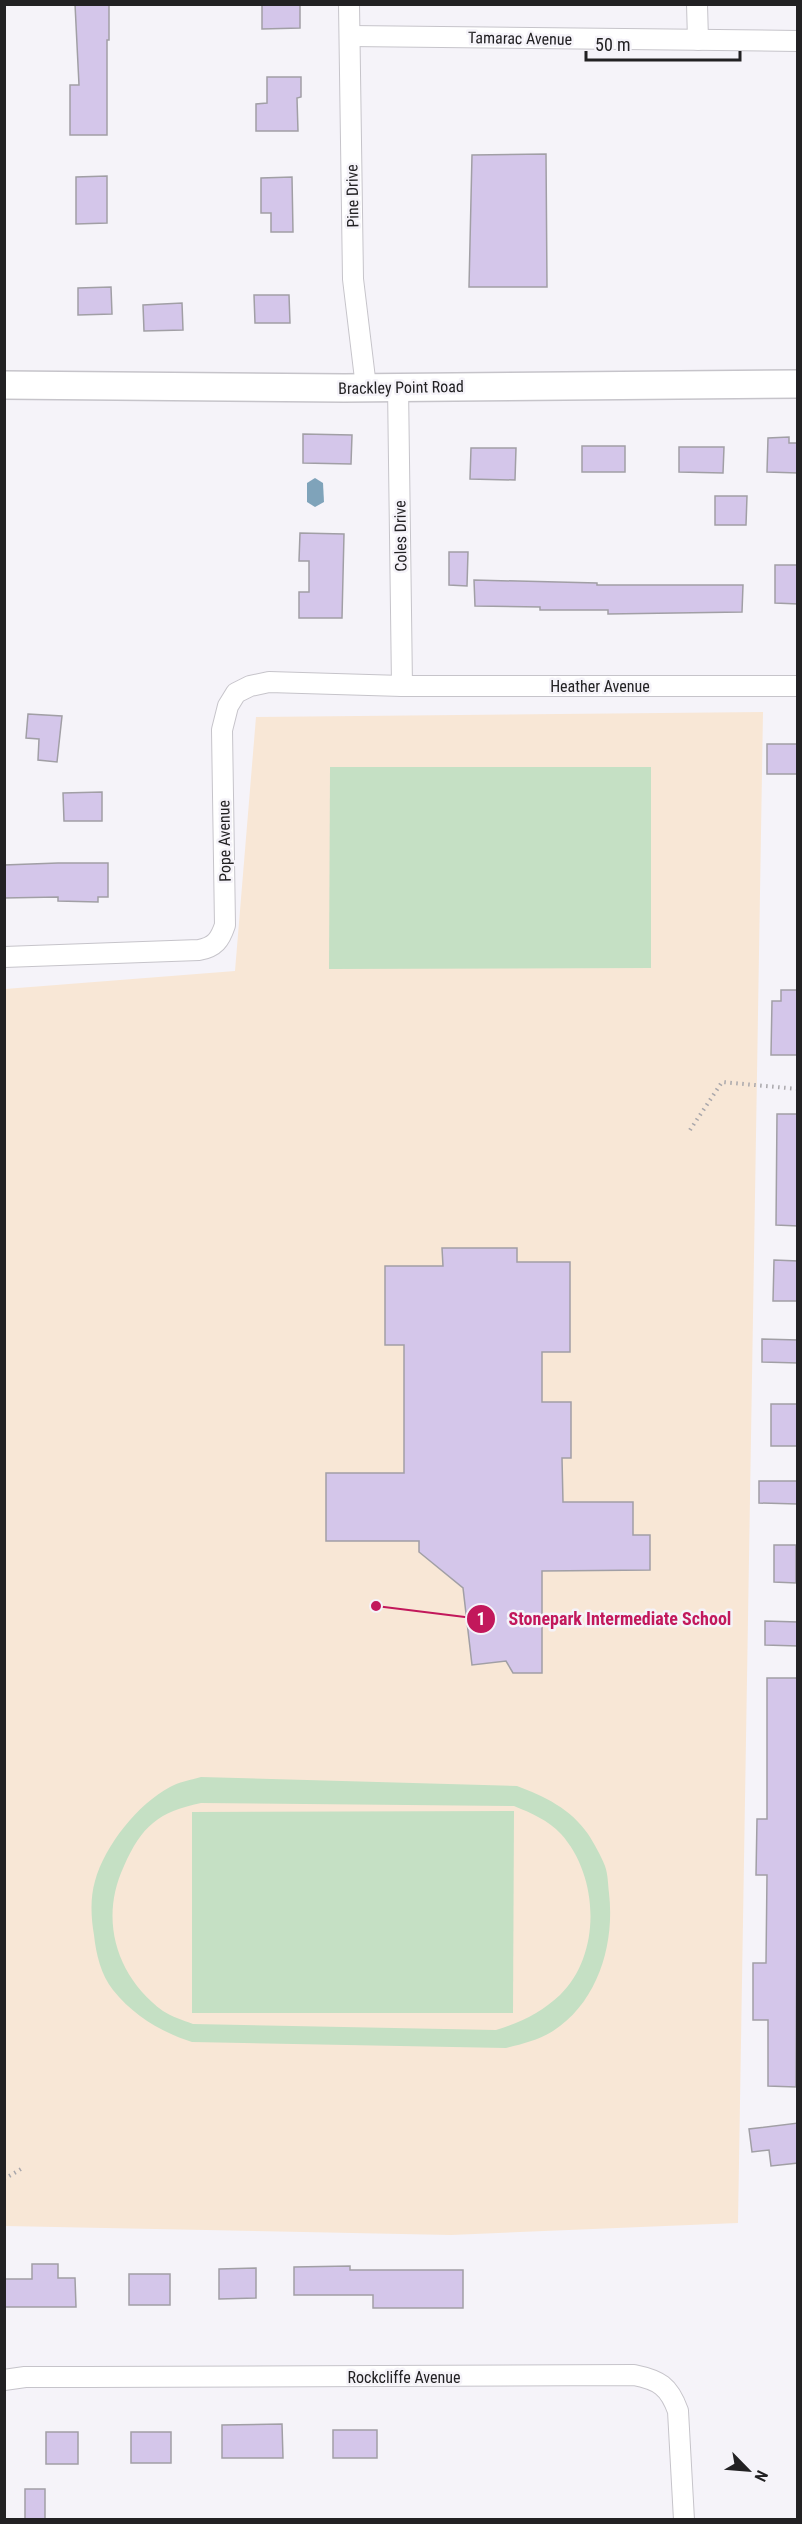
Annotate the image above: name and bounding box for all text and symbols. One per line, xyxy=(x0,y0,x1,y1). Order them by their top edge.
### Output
scale bar xyxy=(586,24,740,62)
street label: Tamarac Avenue xyxy=(468,28,572,49)
text: 50 m xyxy=(595,34,630,55)
street label: Pine Drive xyxy=(342,164,363,228)
street label: Brackley Point Road xyxy=(338,377,464,398)
street label: Coles Drive xyxy=(390,500,411,572)
street label: Heather Avenue xyxy=(550,677,650,696)
street label: Pope Avenue xyxy=(214,800,235,882)
callout: Stonepark Intermediate School xyxy=(466,1601,743,1637)
text: 1 xyxy=(476,1608,486,1629)
text: Stonepark Intermediate School xyxy=(509,1608,731,1629)
street label: Rockcliffe Avenue xyxy=(348,2368,460,2387)
north arrow xyxy=(718,2440,778,2500)
text: N xyxy=(750,2468,772,2485)

